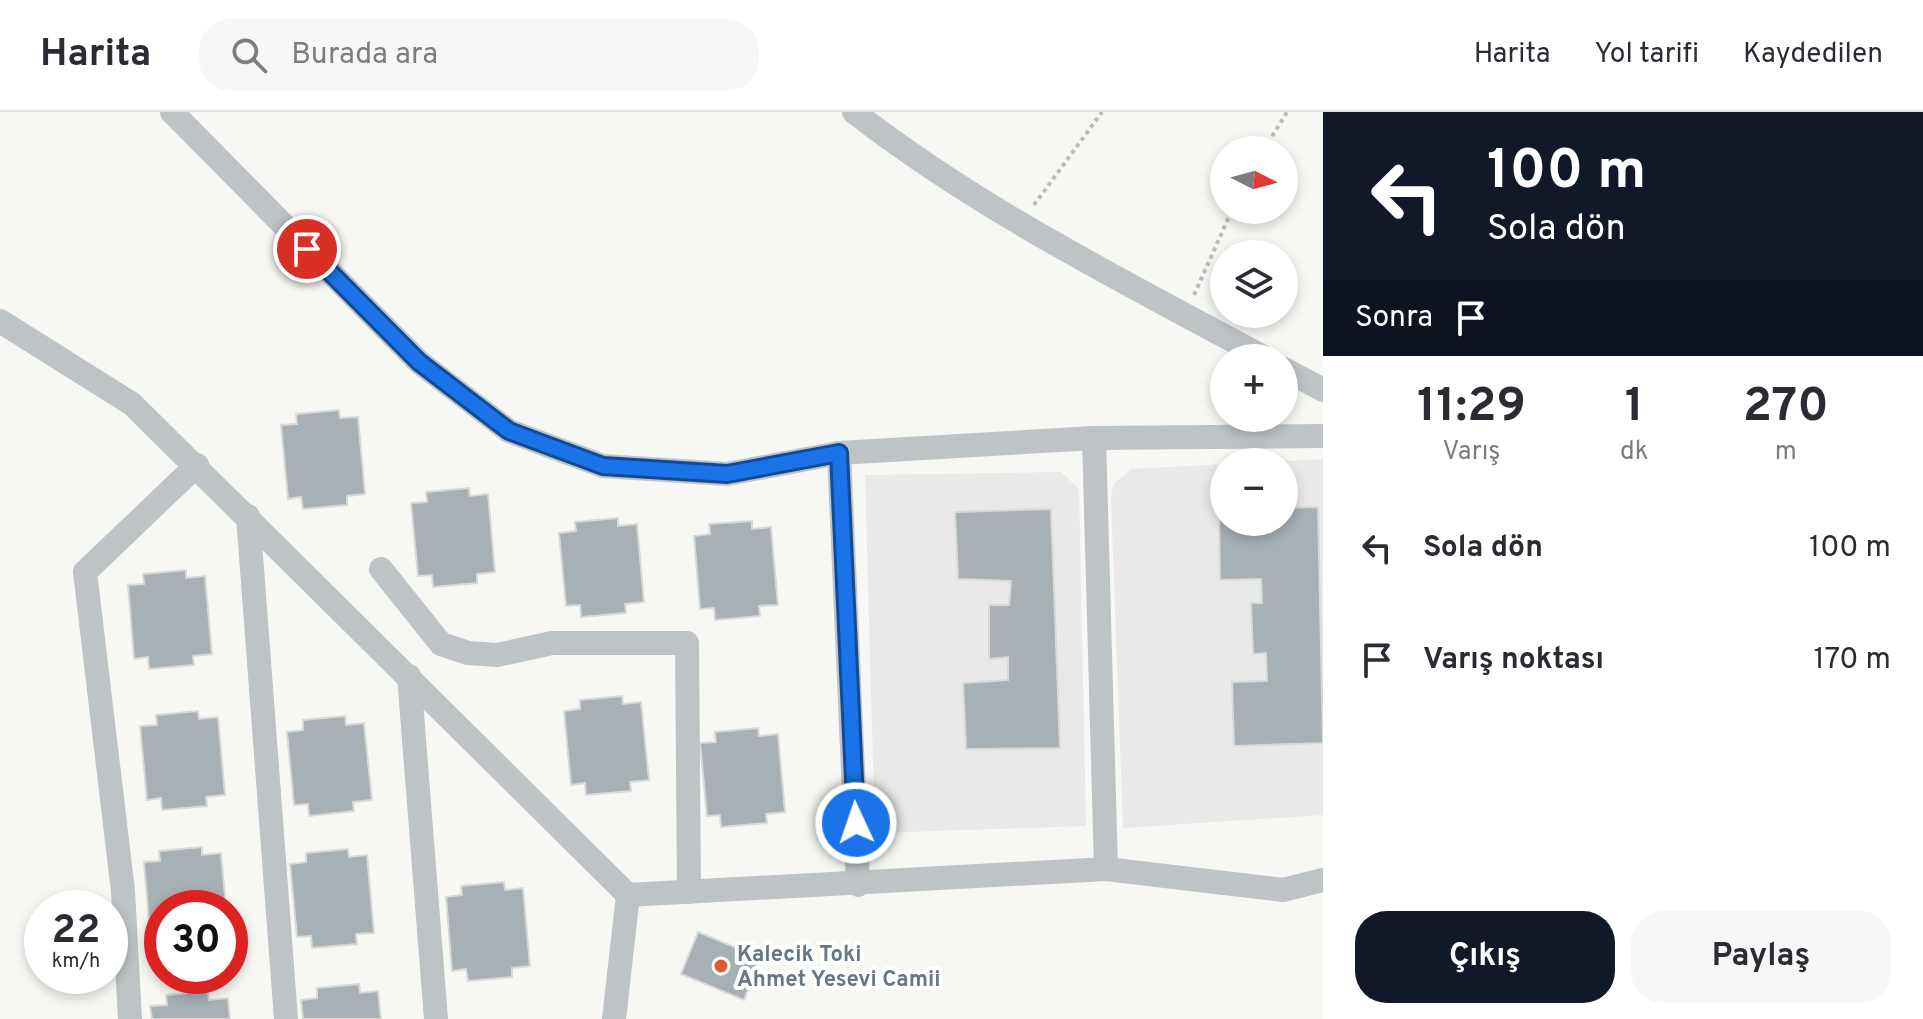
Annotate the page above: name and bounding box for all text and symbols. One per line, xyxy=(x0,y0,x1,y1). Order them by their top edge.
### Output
search box xyxy=(199,19,759,91)
text: Harita xyxy=(40,31,151,80)
icon: search xyxy=(227,33,271,77)
text: Burada ara xyxy=(291,37,438,74)
text: Harita xyxy=(1474,37,1550,73)
text: Yol tarifi xyxy=(1594,37,1699,73)
text: Kaydedilen xyxy=(1743,37,1883,73)
north arrow xyxy=(1210,136,1298,224)
map controls xyxy=(1210,136,1298,536)
text: 100 m xyxy=(1487,138,1646,208)
icon: left xyxy=(1355,144,1459,248)
text: Sola dön xyxy=(1487,207,1626,253)
pin xyxy=(273,215,341,283)
icon: arrive xyxy=(285,227,329,271)
button: layers xyxy=(1210,240,1298,328)
icon: arrive xyxy=(1449,296,1493,340)
text: Sonra xyxy=(1355,300,1433,337)
button: + xyxy=(1210,344,1298,432)
text: 11:29 xyxy=(1417,378,1526,438)
text: 1 xyxy=(1625,378,1644,438)
text: 270 xyxy=(1743,378,1829,438)
text: Varış xyxy=(1443,436,1501,469)
text: dk xyxy=(1620,436,1649,469)
text: m xyxy=(1775,436,1797,469)
button: − xyxy=(1210,448,1298,536)
icon: left xyxy=(1355,526,1399,570)
text: Sola dön xyxy=(1423,530,1543,567)
text: 100 m xyxy=(1809,530,1891,567)
icon: arrive xyxy=(1355,638,1399,682)
text: Varış noktası xyxy=(1423,642,1604,679)
text: 170 m xyxy=(1813,642,1891,679)
position arrow xyxy=(814,781,898,865)
speed limit sign: 30 xyxy=(144,890,248,994)
text: 22 xyxy=(52,907,100,957)
button: Çıkış xyxy=(1355,911,1615,1003)
button: Paylaş xyxy=(1631,911,1891,1003)
place label: Kalecik Toki Ahmet Yesevi Camii xyxy=(737,942,940,994)
text: km/h xyxy=(52,949,100,975)
marker: Kalecik Toki Ahmet Yesevi Camii xyxy=(712,957,730,975)

